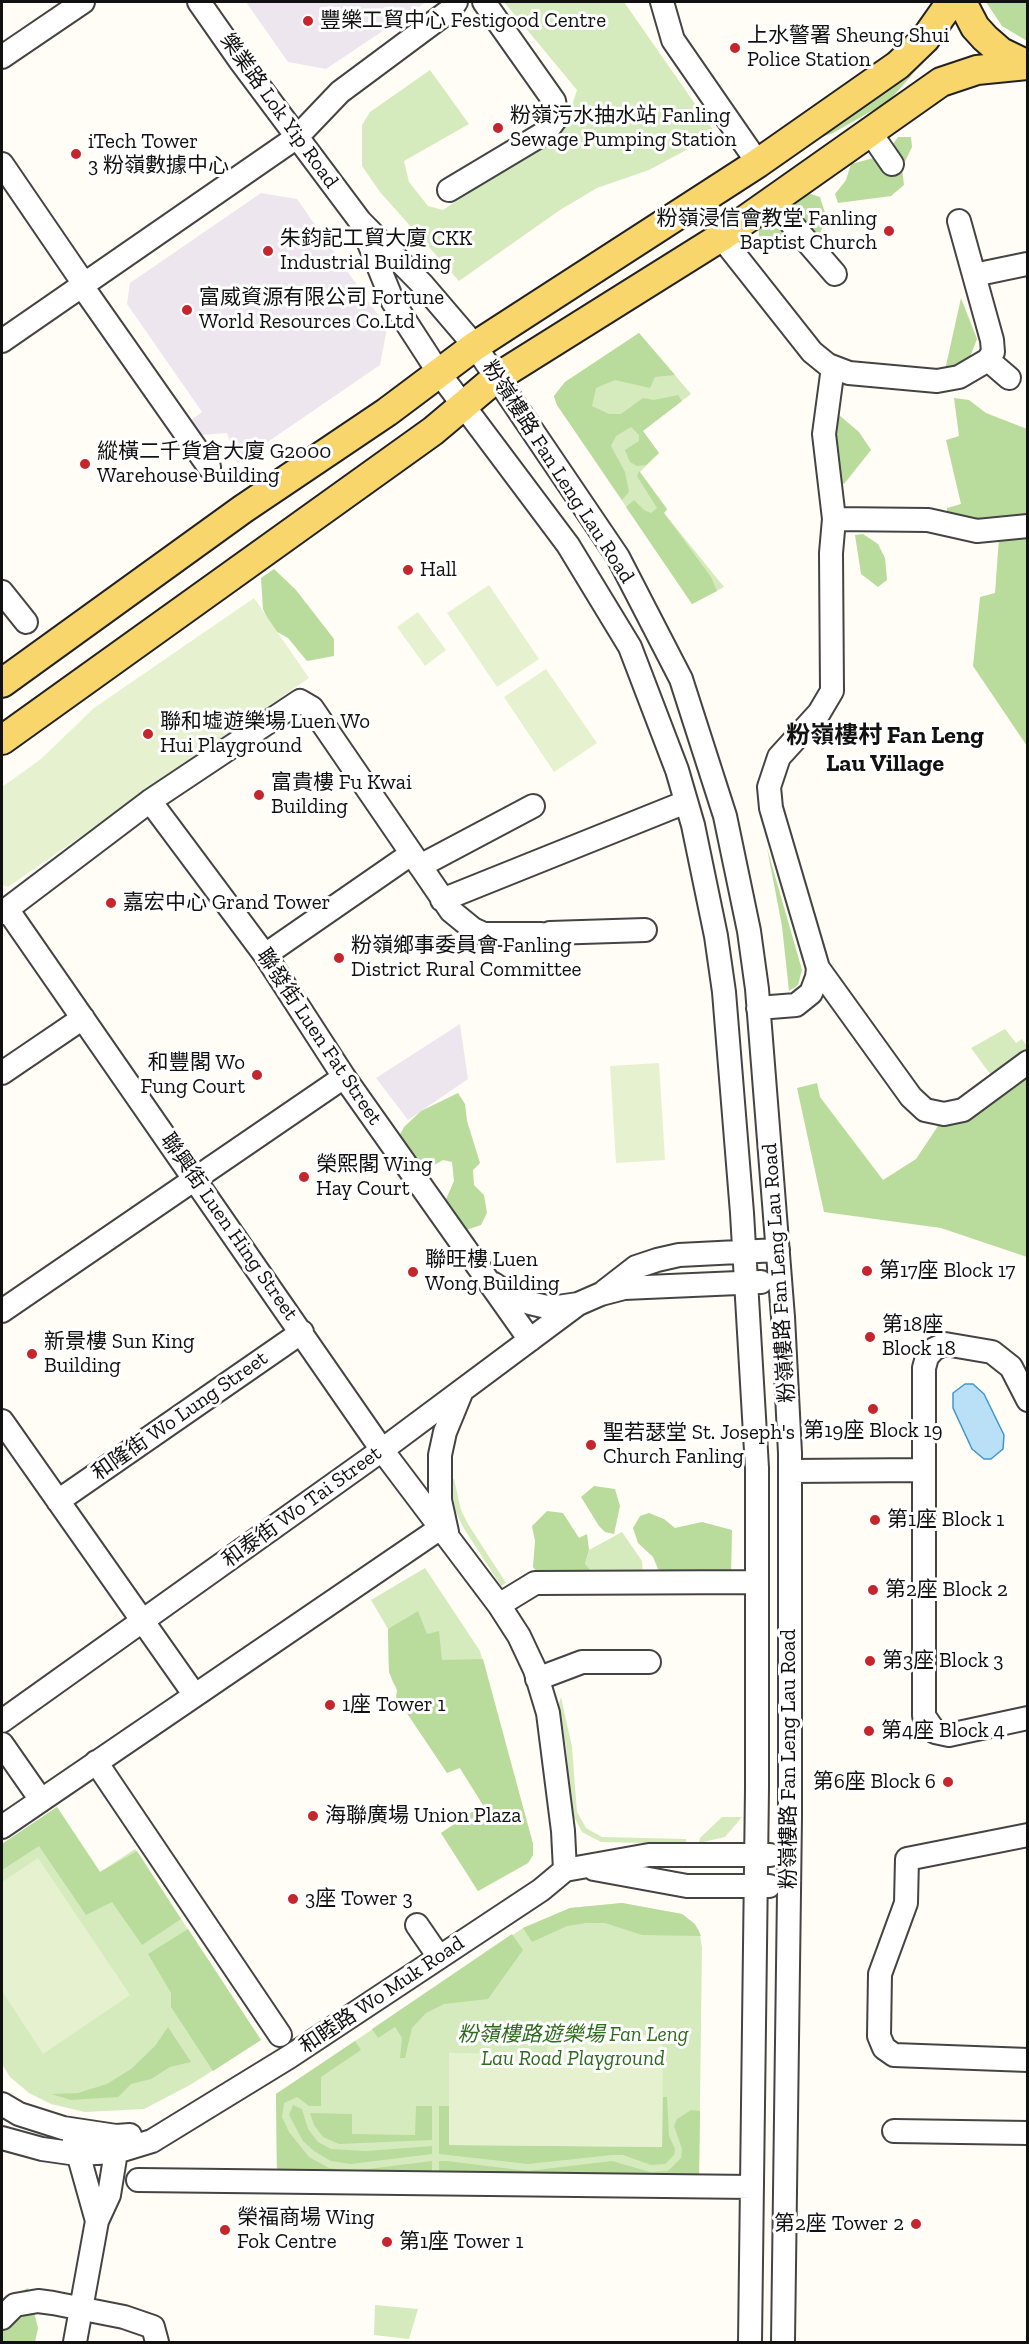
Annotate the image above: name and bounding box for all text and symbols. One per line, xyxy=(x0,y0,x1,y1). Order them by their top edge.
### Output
place label: 豐樂工貿中心 Festigood Centre xyxy=(320,8,606,34)
marker: 豐樂工貿中心 Festigood Centre xyxy=(301,14,315,28)
place label: 上水警署 Sheung Shui Police Station xyxy=(747,23,949,73)
street label: 樂業路 Lok Yip Road xyxy=(214,29,344,193)
marker: 上水警署 Sheung Shui Police Station xyxy=(728,41,742,55)
place label: 粉嶺污水抽水站 Fanling Sewage Pumping Station xyxy=(510,103,737,153)
marker: 粉嶺污水抽水站 Fanling Sewage Pumping Station xyxy=(491,121,505,135)
place label: iTech Tower 3 粉嶺數據中心 xyxy=(88,129,229,179)
marker: iTech Tower 3 粉嶺數據中心 xyxy=(69,147,83,161)
place label: 粉嶺浸信會教堂 Fanling Baptist Church xyxy=(657,206,877,256)
marker: 粉嶺浸信會教堂 Fanling Baptist Church xyxy=(882,224,896,238)
place label: 朱鈞記工貿大廈 CKK Industrial Building xyxy=(280,226,472,276)
marker: 朱鈞記工貿大廈 CKK Industrial Building xyxy=(261,244,275,258)
place label: 富威資源有限公司 Fortune World Resources Co.Ltd xyxy=(199,285,444,335)
marker: 富威資源有限公司 Fortune World Resources Co.Ltd xyxy=(180,303,194,317)
street label: 粉嶺樓路 Fan Leng Lau Road xyxy=(477,356,639,588)
place label: 縱橫二千貨倉大廈 G2000 Warehouse Building xyxy=(97,439,331,489)
marker: 縱橫二千貨倉大廈 G2000 Warehouse Building xyxy=(78,457,92,471)
place label: Hall xyxy=(420,557,457,583)
marker: Hall xyxy=(401,563,415,577)
place label: 聯和墟遊樂場 Luen Wo Hui Playground xyxy=(160,709,370,759)
district label: 粉嶺樓村 Fan Leng Lau Village xyxy=(786,722,984,778)
marker: 聯和墟遊樂場 Luen Wo Hui Playground xyxy=(141,727,155,741)
place label: 富貴樓 Fu Kwai Building xyxy=(271,770,412,820)
marker: 富貴樓 Fu Kwai Building xyxy=(252,788,266,802)
place label: 嘉宏中心 Grand Tower xyxy=(123,890,330,916)
marker: 嘉宏中心 Grand Tower xyxy=(104,896,118,910)
place label: 粉嶺鄉事委員會 Fanling District Rural Committee xyxy=(351,933,581,983)
street label: 聯發街 Luen Fat Street xyxy=(251,944,387,1130)
marker: 粉嶺鄉事委員會 Fanling District Rural Committee xyxy=(332,951,346,965)
place label: 和豐閣 Wo Fung Court xyxy=(140,1050,245,1100)
marker: 和豐閣 Wo Fung Court xyxy=(250,1068,264,1082)
street label: 聯興街 Luen Hing Street xyxy=(155,1128,303,1326)
street label: 粉嶺樓路 Fan Leng Lau Road xyxy=(757,1142,801,1404)
place label: 榮熙閣 Wing Hay Court xyxy=(316,1152,432,1202)
marker: 榮熙閣 Wing Hay Court xyxy=(297,1170,311,1184)
place label: 聯旺樓 Luen Wong Building xyxy=(425,1247,560,1297)
place label: 第17座 Block 17 xyxy=(879,1258,1015,1284)
marker: 第17座 Block 17 xyxy=(860,1264,874,1278)
marker: 聯旺樓 Luen Wong Building xyxy=(406,1265,420,1279)
place label: 第18座 Block 18 xyxy=(882,1312,956,1362)
place label: 新景樓 Sun King Building xyxy=(44,1329,194,1379)
marker: 第18座 Block 18 xyxy=(863,1330,877,1344)
street label: 和隆街 Wo Lung Street xyxy=(87,1346,273,1486)
marker: 新景樓 Sun King Building xyxy=(25,1347,39,1361)
marker: 第19座 Block 19 xyxy=(866,1402,880,1416)
place label: 第19座 Block 19 xyxy=(803,1418,943,1444)
place label: 聖若瑟堂 St. Joseph's Church Fanling xyxy=(603,1420,795,1470)
marker: 聖若瑟堂 St. Joseph's Church Fanling xyxy=(584,1438,598,1452)
street label: 和泰街 Wo Tai Street xyxy=(218,1441,386,1573)
place label: 第1座 Block 1 xyxy=(887,1507,1004,1533)
marker: 第1座 Block 1 xyxy=(868,1513,882,1527)
place label: 第2座 Block 2 xyxy=(885,1577,1008,1603)
marker: 第2座 Block 2 xyxy=(866,1583,880,1597)
street label: 粉嶺樓路 Fan Leng Lau Road xyxy=(776,1629,802,1889)
place label: 第3座 Block 3 xyxy=(882,1648,1004,1674)
marker: 第3座 Block 3 xyxy=(863,1654,877,1668)
place label: 1座 Tower 1 xyxy=(342,1692,445,1718)
marker: 1座 Tower 1 xyxy=(323,1698,337,1712)
place label: 第4座 Block 4 xyxy=(881,1718,1005,1744)
marker: 第4座 Block 4 xyxy=(862,1724,876,1738)
place label: 第6座 Block 6 xyxy=(813,1769,936,1795)
marker: 第6座 Block 6 xyxy=(941,1775,955,1789)
place label: 海聯廣場 Union Plaza xyxy=(325,1803,521,1829)
marker: 海聯廣場 Union Plaza xyxy=(306,1809,320,1823)
place label: 3座 Tower 3 xyxy=(305,1886,413,1912)
marker: 3座 Tower 3 xyxy=(286,1892,300,1906)
street label: 和睦路 Wo Muk Road xyxy=(295,1931,469,2059)
park label: 粉嶺樓路遊樂場 Fan Leng Lau Road Playground xyxy=(458,2022,688,2072)
place label: 榮福商場 Wing Fok Centre xyxy=(237,2205,374,2255)
place label: 第2座 Tower 2 xyxy=(774,2211,904,2237)
marker: 第2座 Tower 2 xyxy=(909,2217,923,2231)
marker: 榮福商場 Wing Fok Centre xyxy=(218,2223,232,2237)
place label: 第1座 Tower 1 xyxy=(399,2229,523,2255)
marker: 第1座 Tower 1 xyxy=(380,2235,394,2249)

